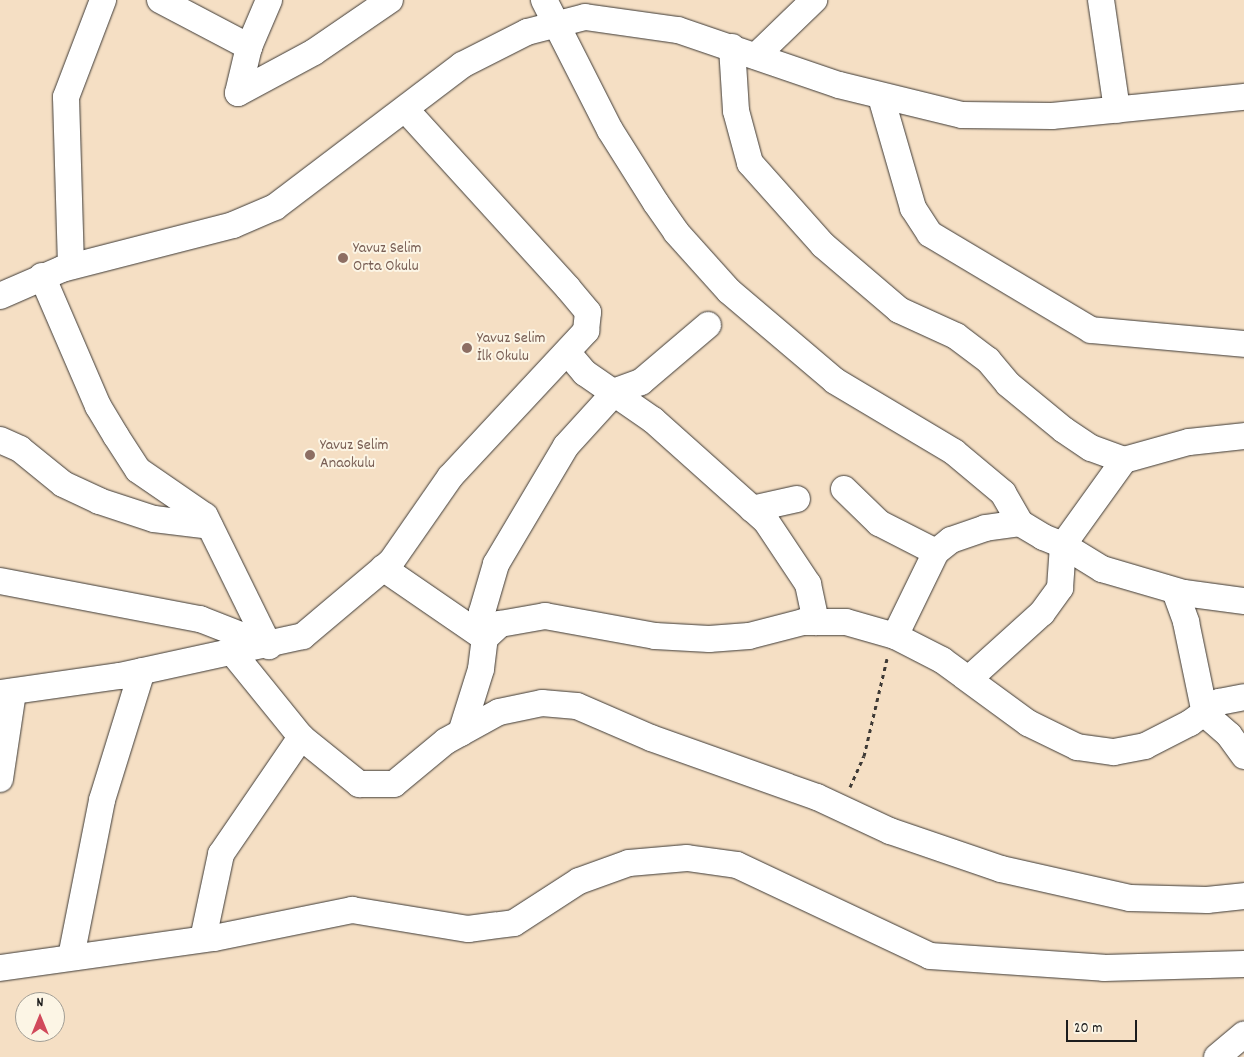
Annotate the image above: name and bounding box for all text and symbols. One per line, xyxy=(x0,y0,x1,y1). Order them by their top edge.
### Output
place label: Yavuz Selim Orta Okulu xyxy=(353,239,421,277)
marker: Yavuz Selim Orta Okulu xyxy=(337,252,349,264)
place label: Yavuz Selim İlk Okulu xyxy=(477,329,545,367)
marker: Yavuz Selim İlk Okulu xyxy=(461,342,473,354)
place label: Yavuz Selim Anaokulu xyxy=(320,436,388,474)
marker: Yavuz Selim Anaokulu xyxy=(304,449,316,461)
north arrow xyxy=(15,992,65,1042)
text: N xyxy=(37,993,43,1013)
scale bar xyxy=(1069,1010,1140,1042)
text: 20 m xyxy=(1074,1018,1102,1040)

